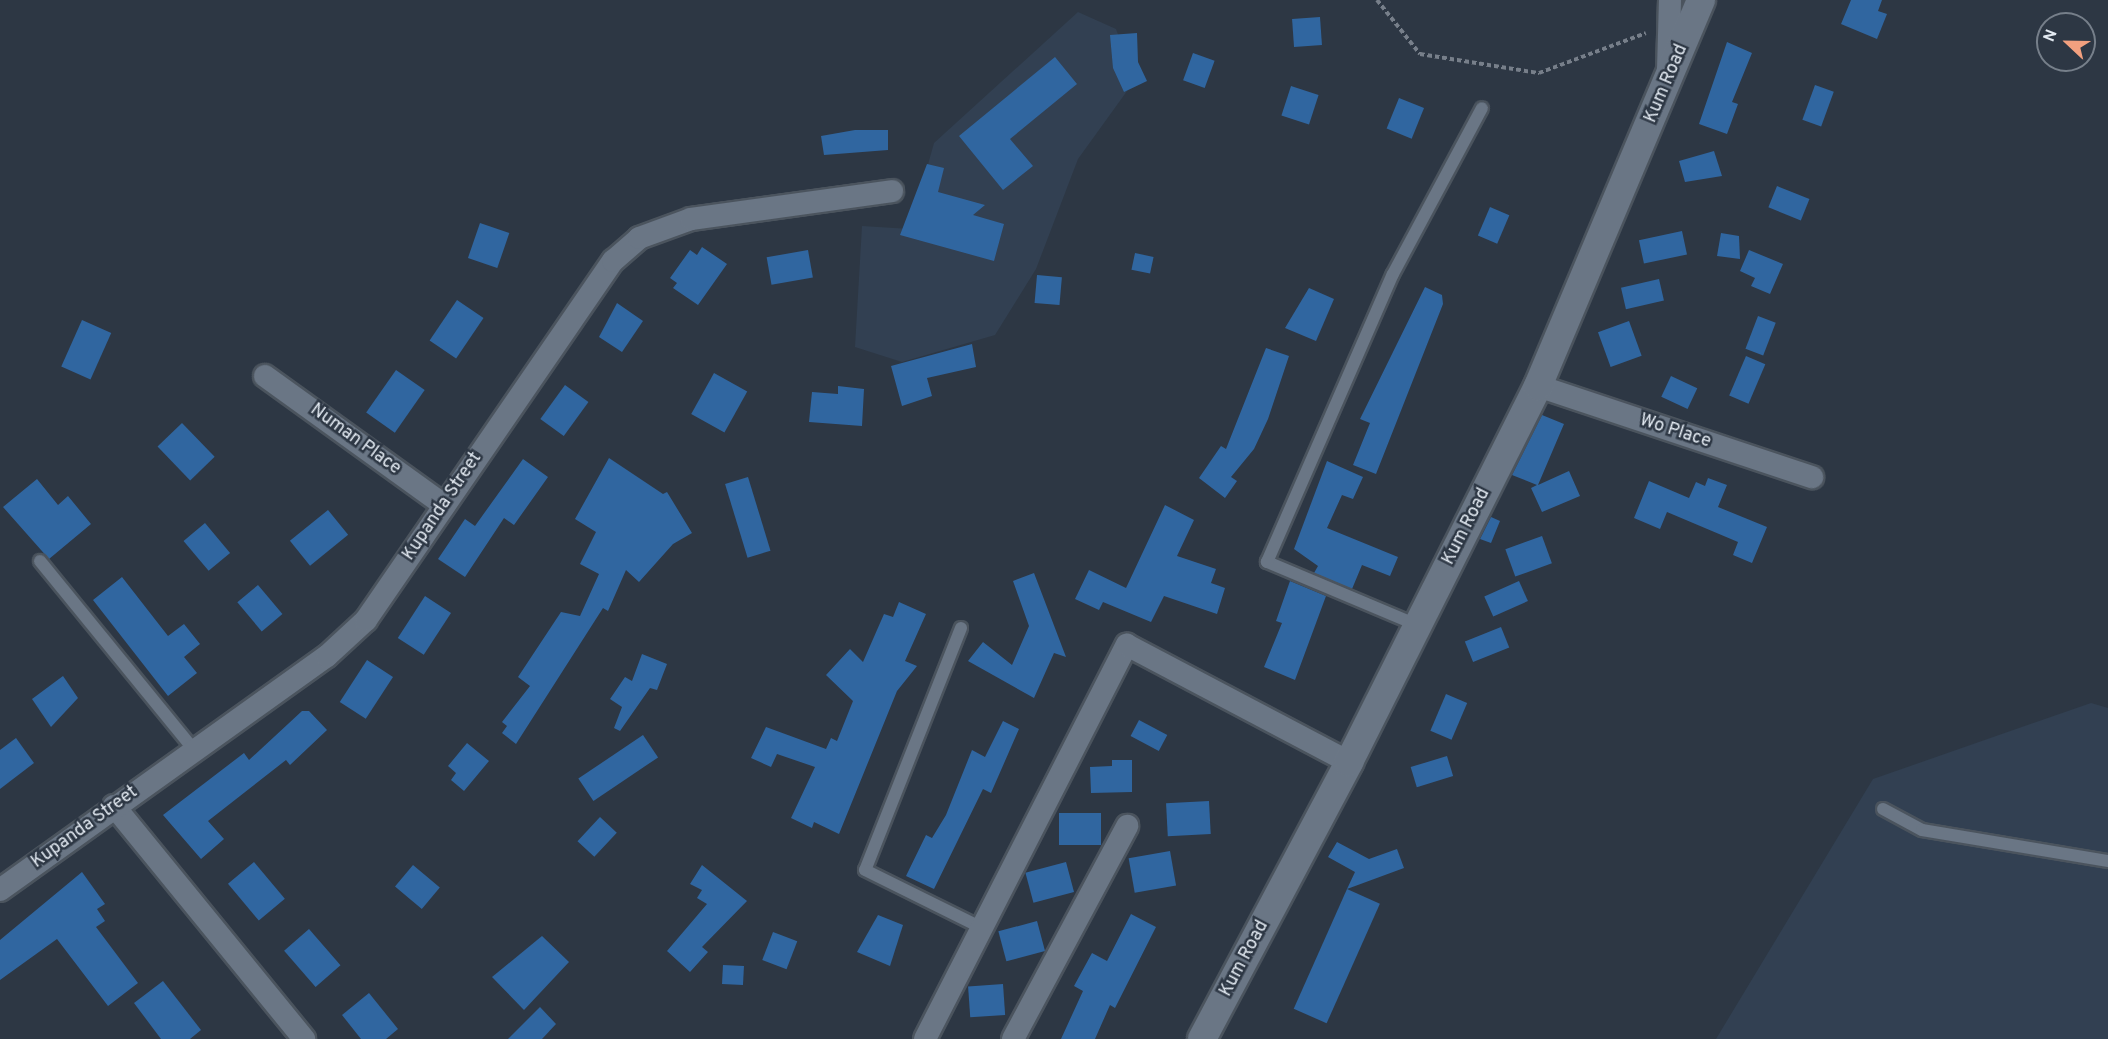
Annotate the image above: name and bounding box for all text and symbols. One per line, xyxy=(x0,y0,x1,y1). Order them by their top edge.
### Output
north arrow xyxy=(2036,12,2096,72)
text: N xyxy=(2040,27,2063,45)
street label: Kum Road xyxy=(1641,41,1693,127)
street label: Numan Place xyxy=(305,400,405,480)
street label: Wo Place xyxy=(1637,410,1713,454)
street label: Kupanda Street xyxy=(399,449,487,565)
street label: Kum Road xyxy=(1438,485,1496,569)
street label: Kupanda Street xyxy=(28,782,142,874)
street label: Kum Road xyxy=(1216,917,1274,1001)

